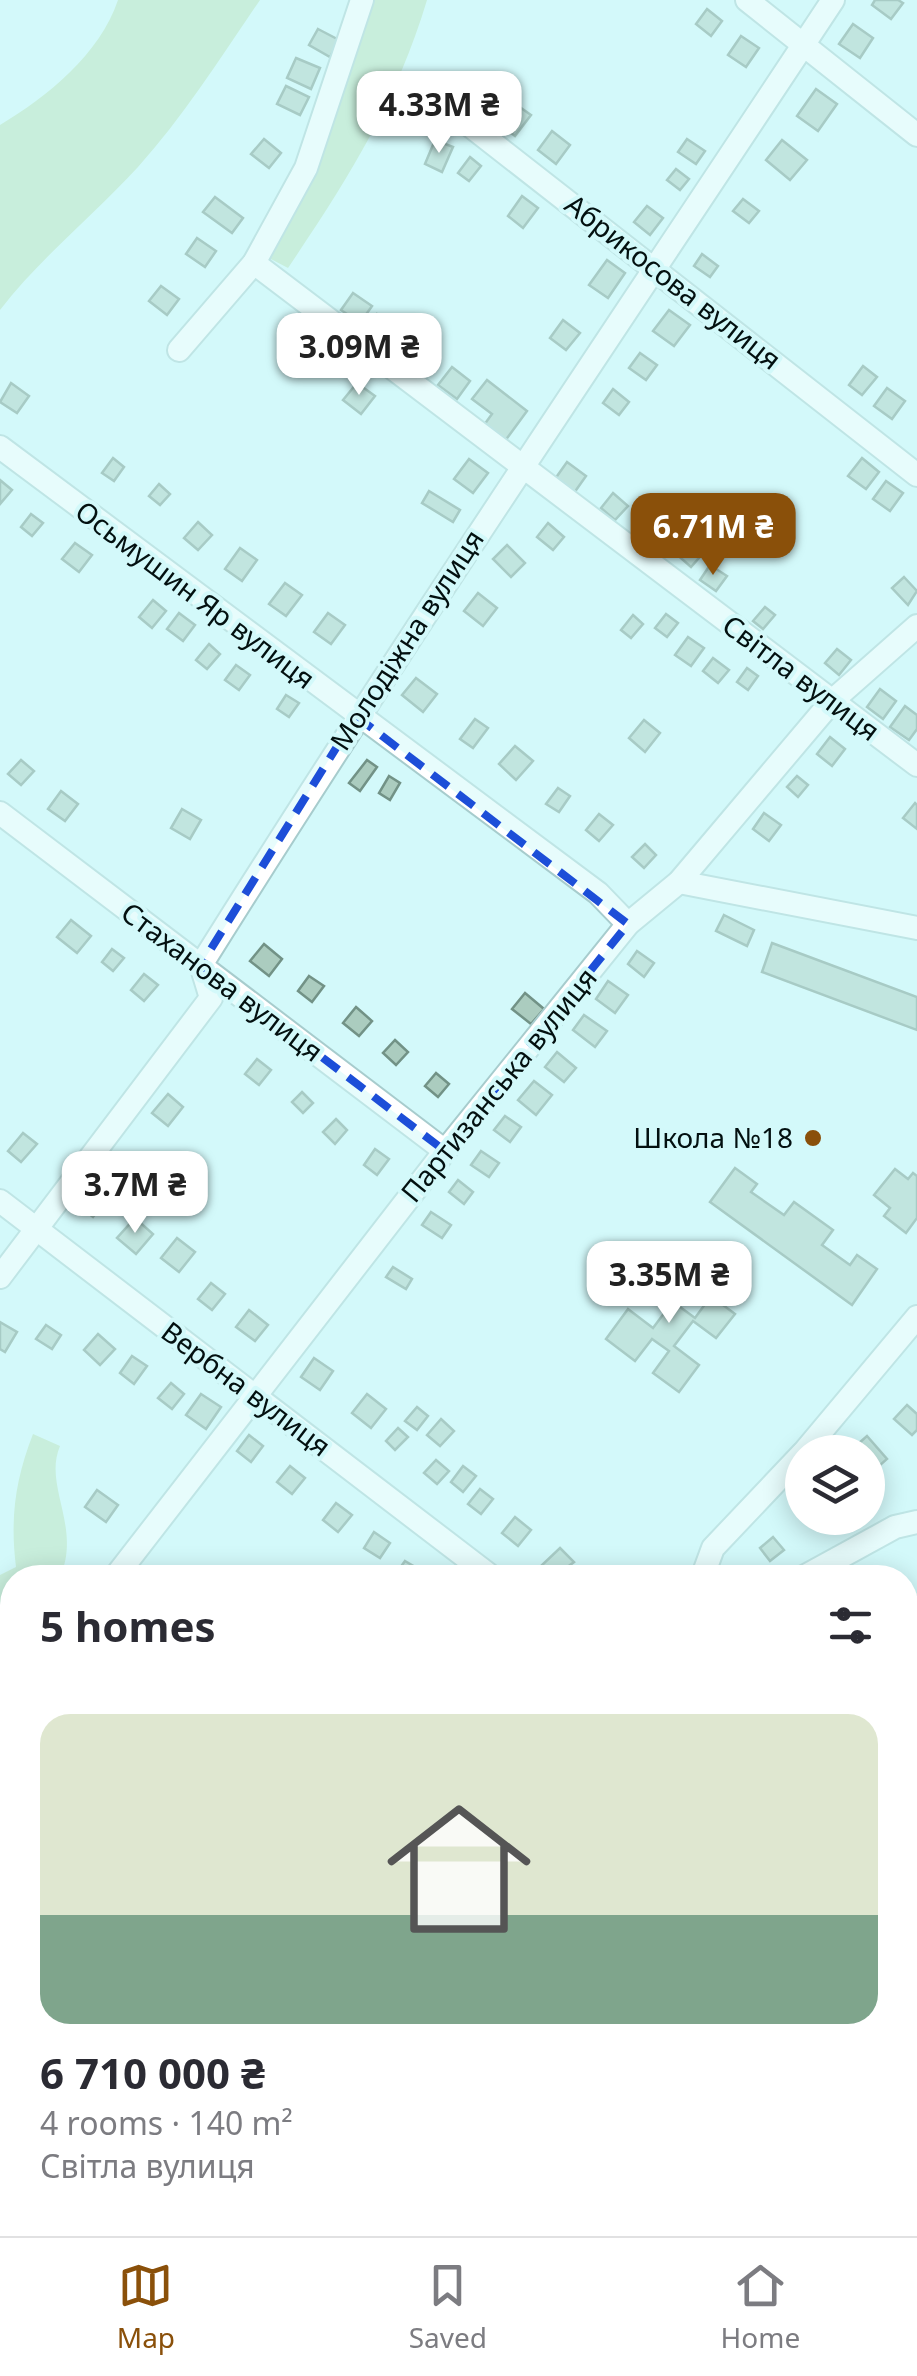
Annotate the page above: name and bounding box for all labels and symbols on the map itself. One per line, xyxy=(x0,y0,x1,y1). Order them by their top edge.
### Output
pin: 4.33M ₴ xyxy=(347,71,531,156)
street label: Абрикосова вулиця xyxy=(558,185,789,378)
pin: 3.09M ₴ xyxy=(267,313,451,398)
street label: Осьмушин Яр вулиця xyxy=(68,492,323,697)
pin: 6.71M ₴ xyxy=(621,493,805,578)
street label: Молодіжна вулиця xyxy=(321,522,492,757)
street label: Світла вулиця xyxy=(715,605,888,749)
street label: Стаханова вулиця xyxy=(114,893,331,1070)
street label: Партизанська вулиця xyxy=(392,959,605,1210)
place label: Школа №18 xyxy=(633,1118,793,1156)
marker: Школа №18 xyxy=(802,1127,824,1149)
pin: 3.7M ₴ xyxy=(54,1151,216,1236)
pin: 3.35M ₴ xyxy=(577,1241,761,1326)
street label: Вербна вулиця xyxy=(154,1312,339,1464)

